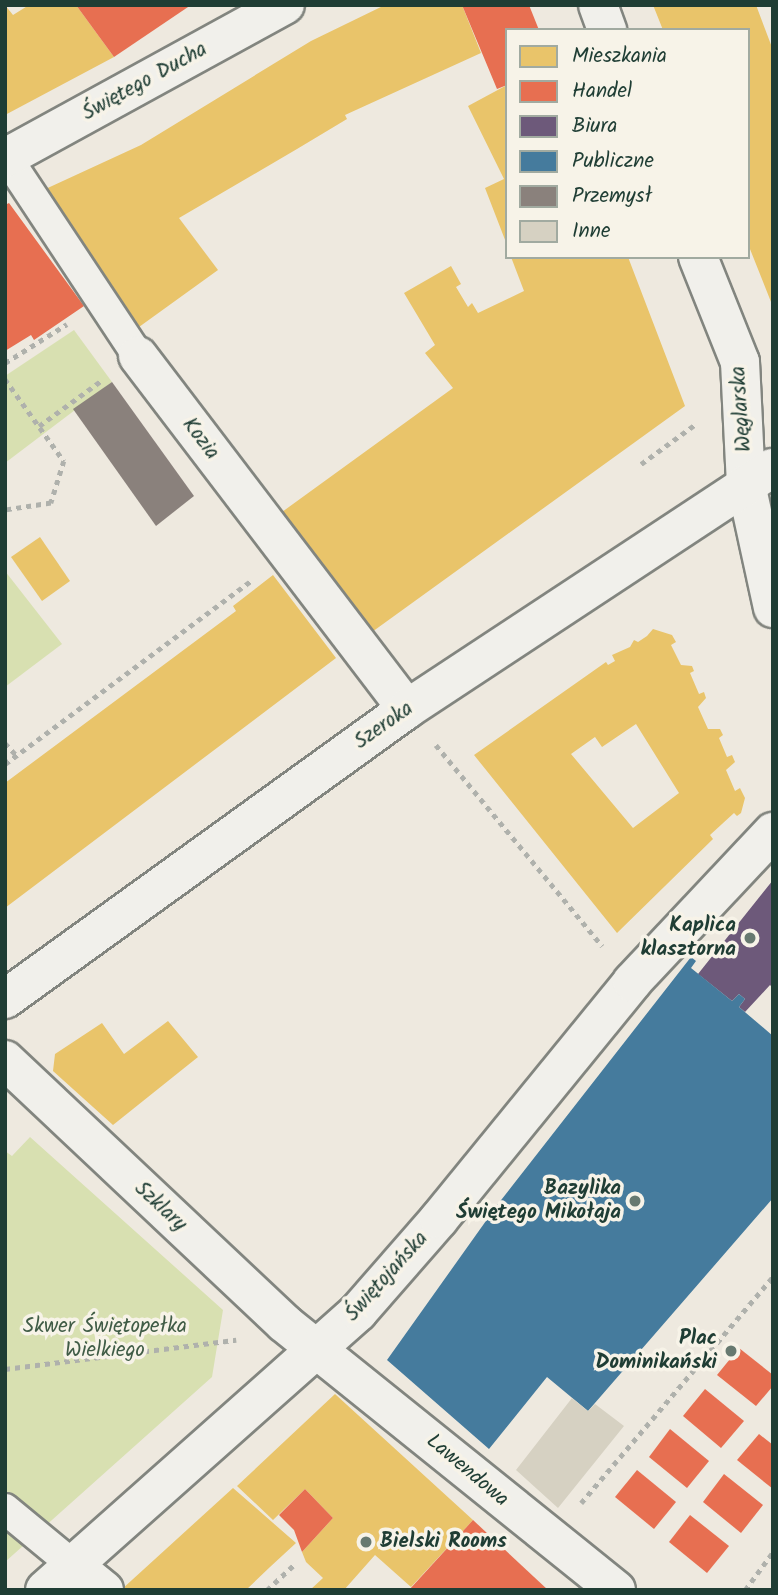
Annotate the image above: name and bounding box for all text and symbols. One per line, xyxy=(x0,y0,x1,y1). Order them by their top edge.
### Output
legend xyxy=(505,28,750,259)
street label: Świętego Ducha xyxy=(78,37,212,127)
text: Mieszkania xyxy=(572,40,667,73)
text: Handel xyxy=(572,75,632,108)
text: Biura xyxy=(572,110,617,143)
text: Publiczne xyxy=(572,145,654,178)
text: Przemysł xyxy=(572,180,652,213)
text: Inne xyxy=(572,215,610,248)
street label: Węglarska xyxy=(726,365,758,453)
street label: Kozia xyxy=(176,413,224,465)
street label: Szeroka xyxy=(350,697,418,755)
place label: Kaplica klasztorna xyxy=(640,913,736,963)
marker: Kaplica klasztorna xyxy=(742,930,758,946)
place label: Bazylika Świętego Mikołaja xyxy=(456,1176,621,1226)
street label: Szklary xyxy=(129,1177,191,1237)
marker: Bazylika Świętego Mikołaja xyxy=(627,1193,643,1209)
street label: Świętojańska xyxy=(340,1227,434,1327)
park label: Skwer Świętopełka Wielkiego xyxy=(23,1314,187,1364)
place label: Plac Dominikański xyxy=(595,1326,717,1376)
marker: Plac Dominikański xyxy=(723,1343,739,1359)
street label: Lawendowa xyxy=(421,1429,513,1513)
place label: Bielski Rooms xyxy=(380,1529,507,1555)
marker: Bielski Rooms xyxy=(358,1534,374,1550)

